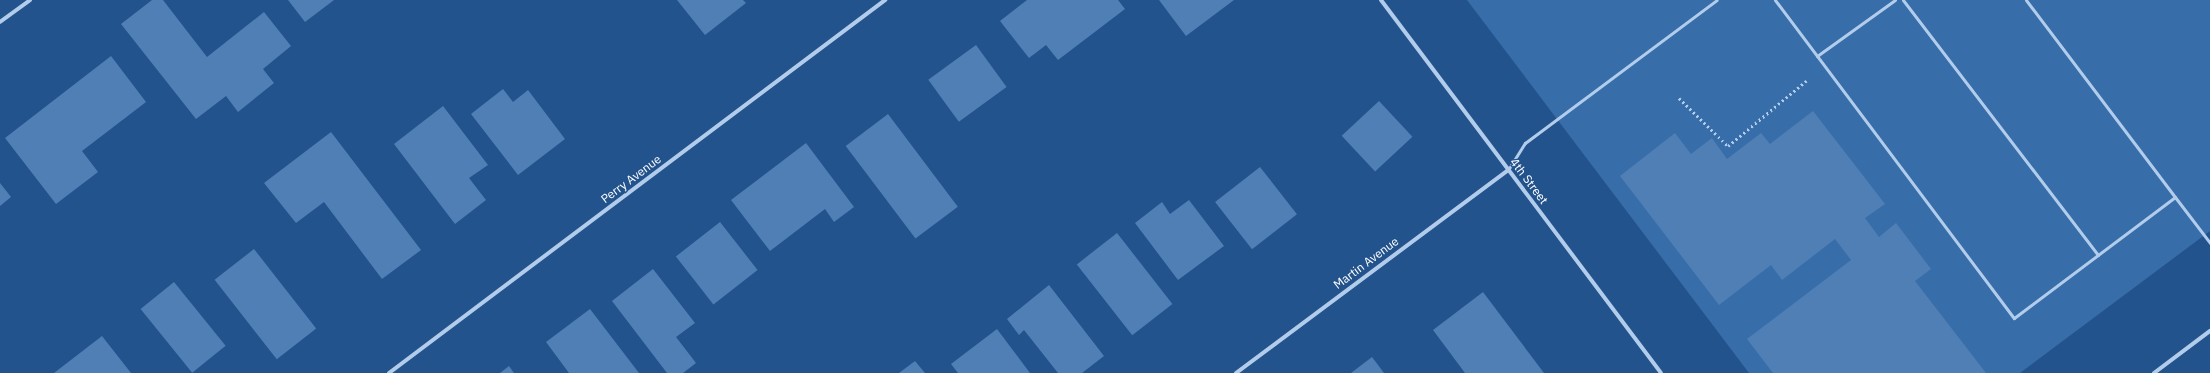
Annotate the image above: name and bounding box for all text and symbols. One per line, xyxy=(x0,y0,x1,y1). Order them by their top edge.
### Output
street label: Perry Avenue xyxy=(598,152,664,206)
street label: 4th Street xyxy=(1507,155,1551,207)
street label: Martin Avenue xyxy=(1331,234,1401,292)

